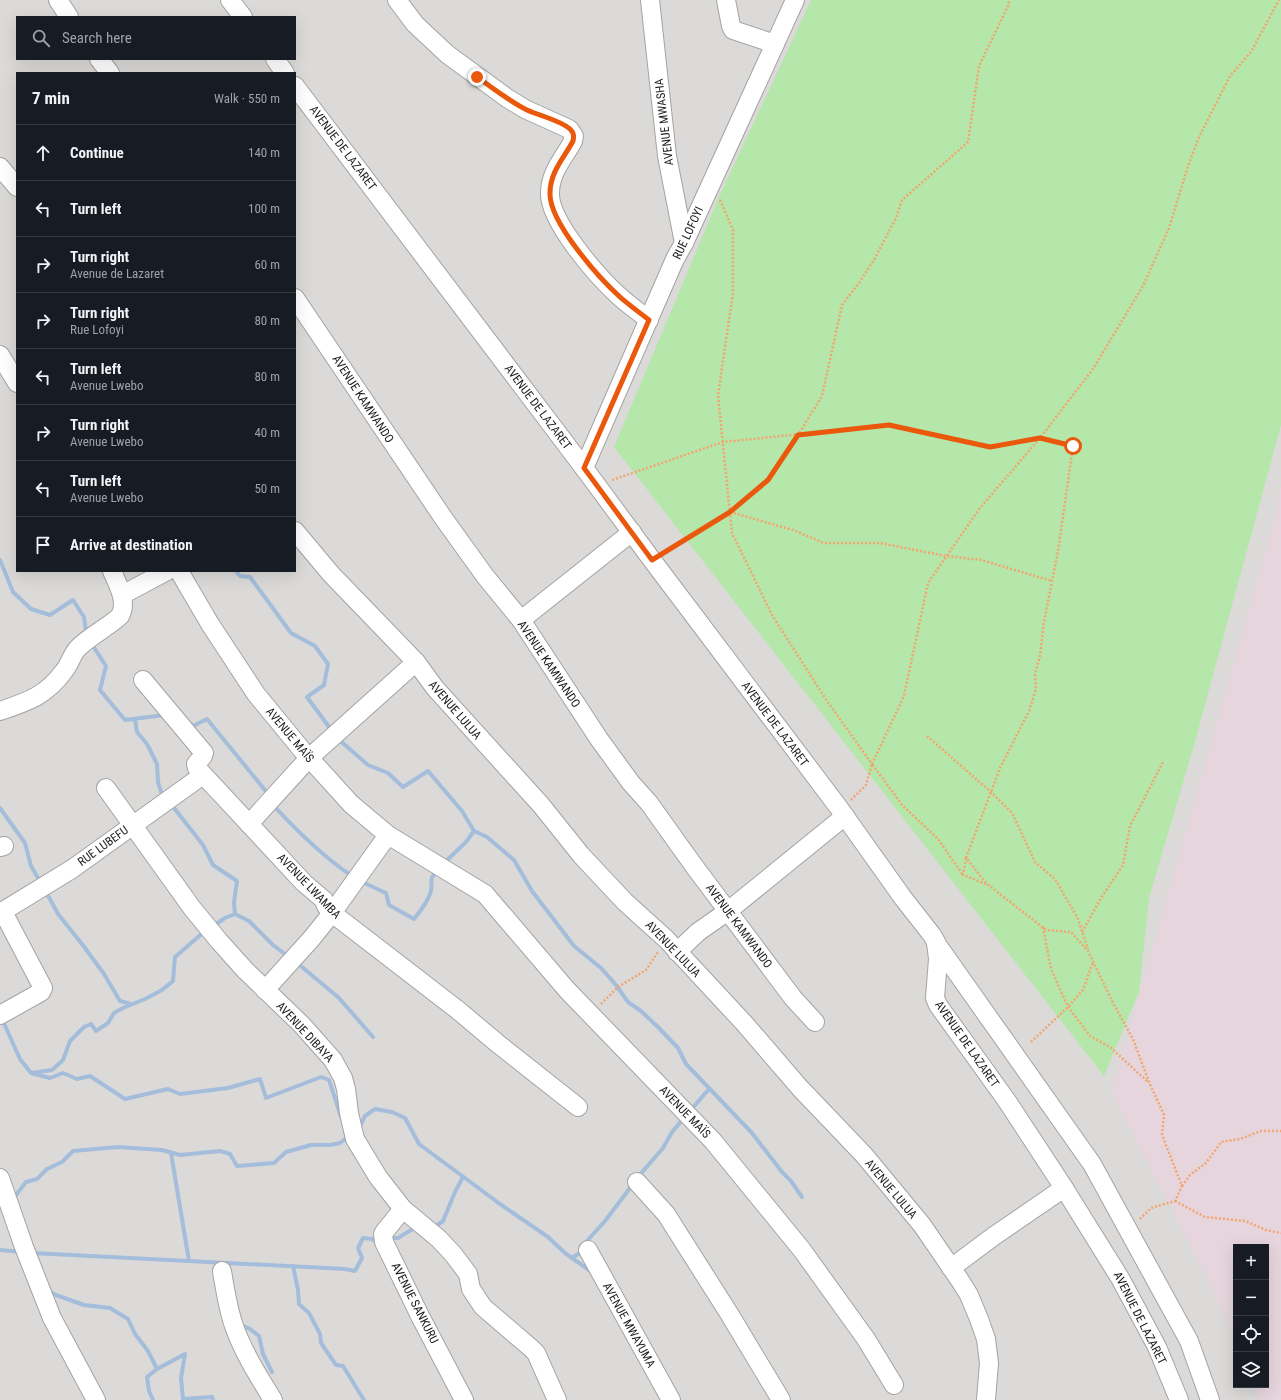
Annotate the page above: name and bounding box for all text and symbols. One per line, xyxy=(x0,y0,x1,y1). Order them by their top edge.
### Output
search box xyxy=(16,16,296,60)
icon: search xyxy=(30,27,52,49)
text: Search here xyxy=(62,29,132,47)
route end xyxy=(468,68,486,86)
street label: AVENUE MWASHA xyxy=(652,78,676,166)
text: 7 min xyxy=(32,88,70,108)
text: Walk · 550 m xyxy=(214,91,280,106)
street label: AVENUE DE LAZARET xyxy=(307,103,379,193)
icon: ahead xyxy=(32,142,54,164)
text: Continue xyxy=(70,144,124,162)
text: 140 m xyxy=(248,145,280,160)
icon: left xyxy=(32,198,54,220)
text: Turn left xyxy=(70,200,121,218)
text: 100 m xyxy=(248,201,280,216)
street label: RUE LOFOYI xyxy=(670,204,706,262)
text: Turn right xyxy=(70,248,129,266)
icon: right xyxy=(32,254,54,276)
text: 60 m xyxy=(254,257,280,272)
text: Avenue de Lazaret xyxy=(70,266,164,281)
text: Turn right xyxy=(70,304,129,322)
icon: right xyxy=(32,310,54,332)
text: 80 m xyxy=(254,313,280,328)
text: Rue Lofoyi xyxy=(70,322,124,337)
street label: AVENUE KAMWANDO xyxy=(329,352,397,446)
text: Turn left xyxy=(70,360,121,378)
street label: AVENUE DE LAZARET xyxy=(502,362,574,452)
icon: left xyxy=(32,366,54,388)
text: 80 m xyxy=(254,369,280,384)
text: Avenue Lwebo xyxy=(70,378,144,393)
text: Turn right xyxy=(70,416,129,434)
icon: right xyxy=(32,422,54,444)
text: 40 m xyxy=(254,425,280,440)
text: Avenue Lwebo xyxy=(70,434,144,449)
route start xyxy=(1064,437,1082,455)
text: Turn left xyxy=(70,472,121,490)
icon: left xyxy=(32,478,54,500)
text: 50 m xyxy=(254,481,280,496)
text: Avenue Lwebo xyxy=(70,490,144,505)
icon: arrive xyxy=(32,534,54,556)
text: Arrive at destination xyxy=(70,536,193,554)
street label: AVENUE KAMWANDO xyxy=(515,618,583,710)
street label: AVENUE LULUA xyxy=(426,678,484,742)
street label: AVENUE DE LAZARET xyxy=(739,679,811,769)
street label: AVENUE MAÏS xyxy=(263,704,318,765)
street label: RUE LUBEFU xyxy=(75,823,131,869)
street label: AVENUE LWAMBA xyxy=(274,850,344,922)
street label: AVENUE KAMWANDO xyxy=(703,881,775,971)
street label: AVENUE LULUA xyxy=(643,918,703,980)
street label: AVENUE DE LAZARET xyxy=(932,998,1002,1090)
street label: AVENUE DIBAYA xyxy=(273,999,337,1065)
street label: AVENUE MAÏS xyxy=(657,1082,714,1141)
street label: AVENUE LULUA xyxy=(862,1157,920,1222)
map controls xyxy=(1233,1244,1269,1388)
button: + xyxy=(1233,1244,1269,1280)
street label: AVENUE SANKURU xyxy=(389,1260,442,1346)
street label: AVENUE DE LAZARET xyxy=(1111,1269,1169,1367)
street label: AVENUE MWAYUMA xyxy=(600,1280,658,1370)
button: − xyxy=(1233,1280,1269,1316)
button: locate xyxy=(1233,1316,1269,1352)
button: layers xyxy=(1233,1352,1269,1388)

